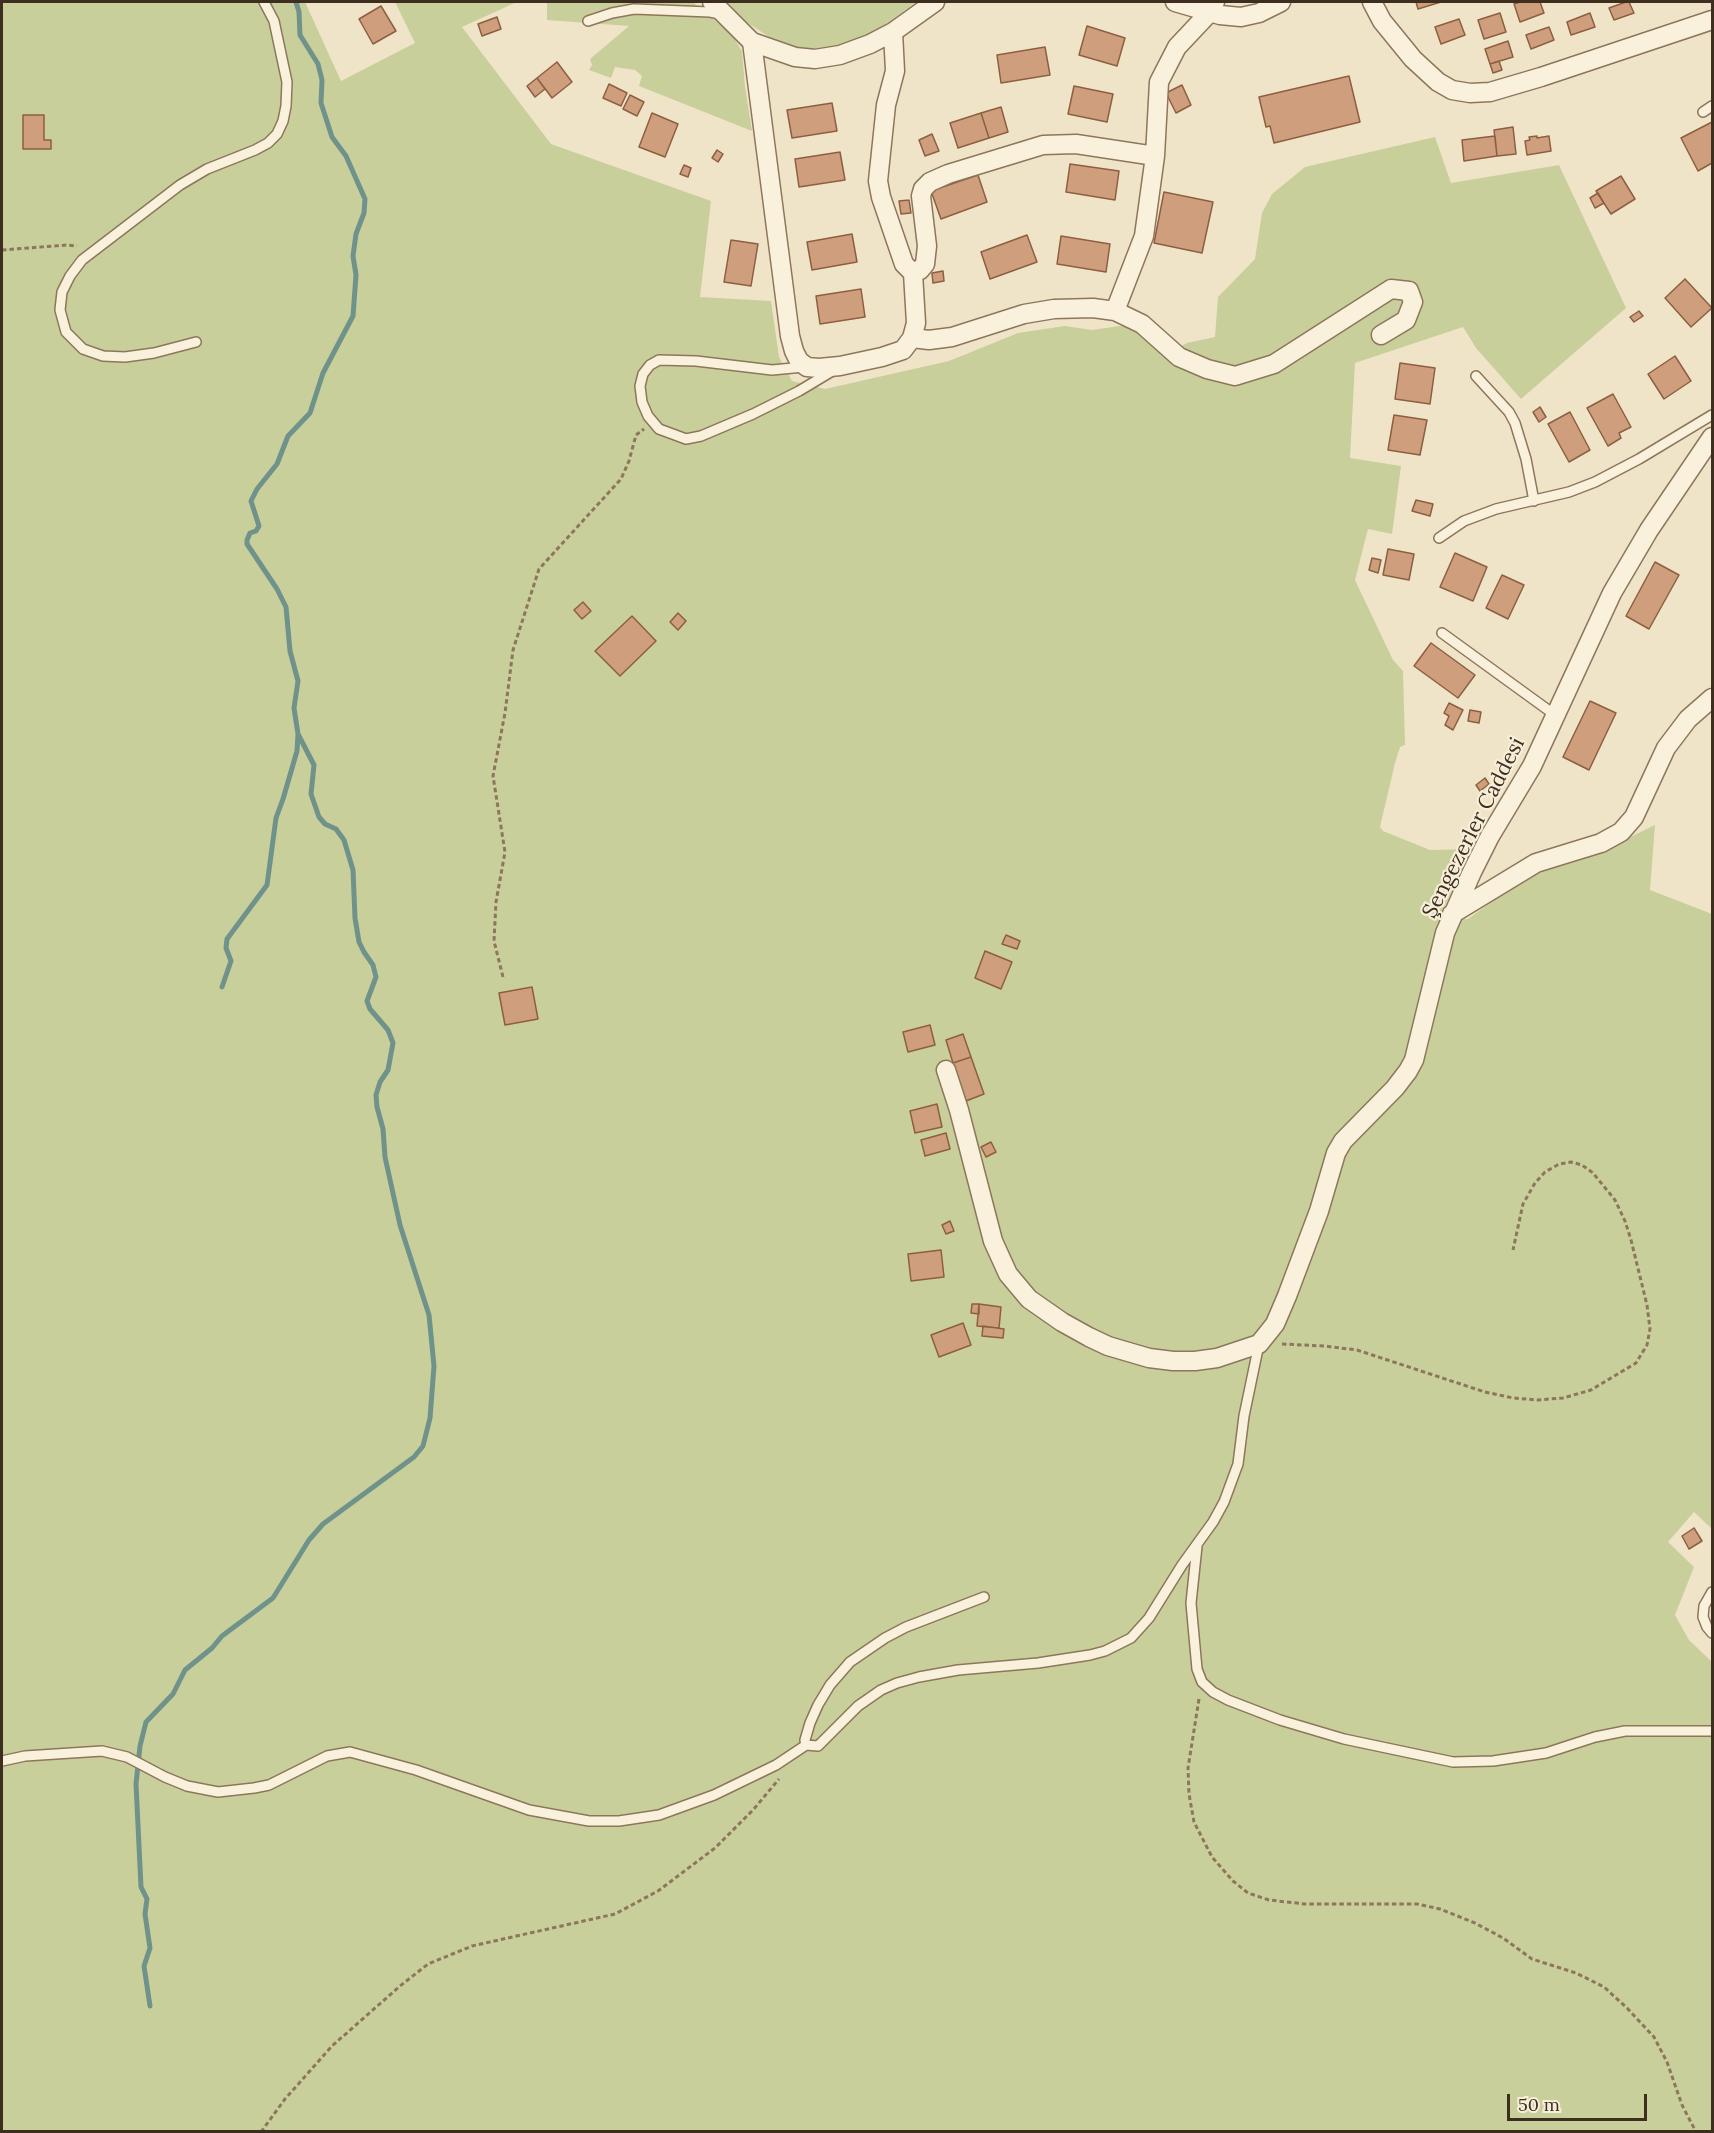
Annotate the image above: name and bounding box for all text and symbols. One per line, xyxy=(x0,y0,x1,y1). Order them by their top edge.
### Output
street label: Şengezerler Caddesi xyxy=(1418,734,1530,922)
scale bar xyxy=(1510,2082,1650,2120)
text: 50 m xyxy=(1518,2093,1560,2116)

